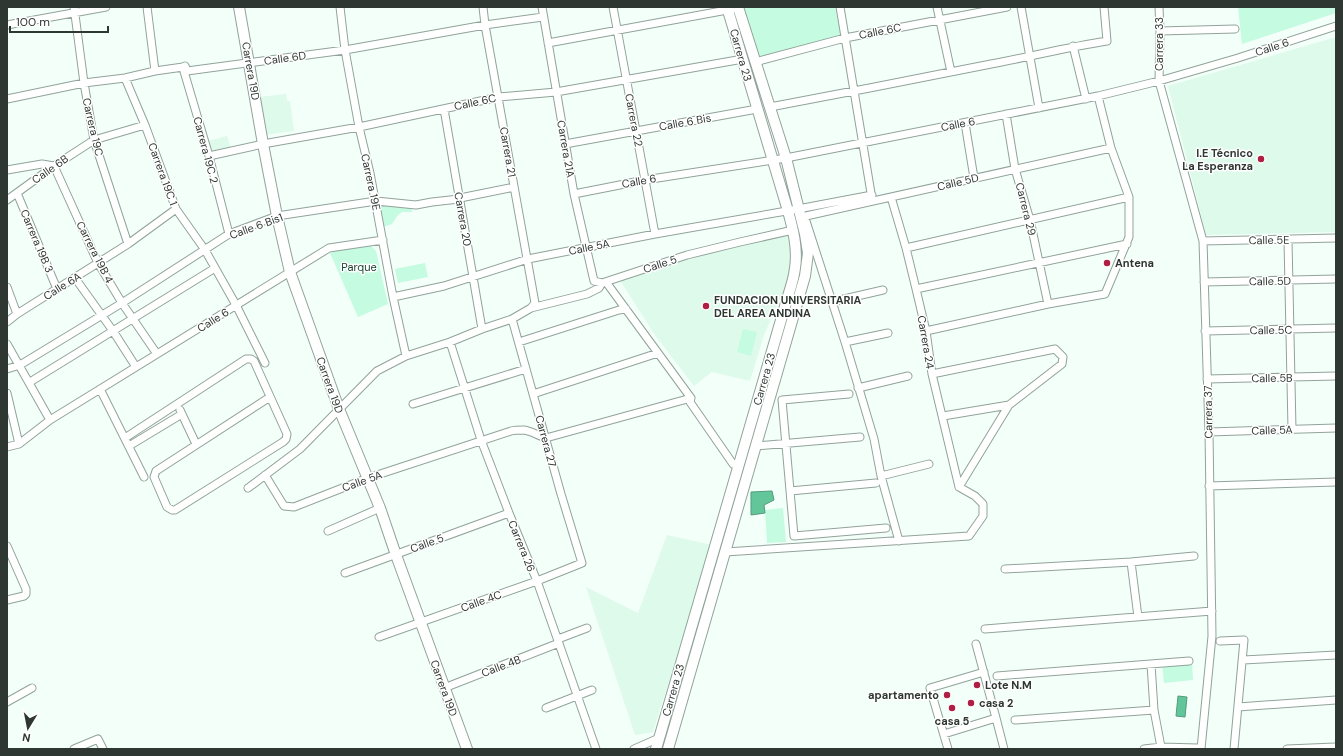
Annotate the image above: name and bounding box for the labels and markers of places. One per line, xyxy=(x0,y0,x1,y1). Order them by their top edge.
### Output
place label: I.E Técnico La Esperanza xyxy=(1182,146,1253,173)
marker: I.E Técnico La Esperanza xyxy=(1256,154,1266,164)
place label: Antena xyxy=(1115,256,1154,270)
marker: Antena xyxy=(1102,258,1112,268)
place label: FUNDACION UNIVERSITARIA DEL AREA ANDINA xyxy=(714,293,861,320)
marker: FUNDACION UNIVERSITARIA DEL AREA ANDINA xyxy=(701,301,711,311)
place label: Lote N.M xyxy=(985,678,1032,692)
marker: Lote N.M xyxy=(972,680,982,690)
place label: apartamento xyxy=(868,688,939,702)
marker: apartamento xyxy=(942,690,952,700)
place label: casa 2 xyxy=(979,696,1013,710)
marker: casa 2 xyxy=(966,698,976,708)
marker: casa 5 xyxy=(947,703,957,713)
place label: casa 5 xyxy=(935,714,970,728)

